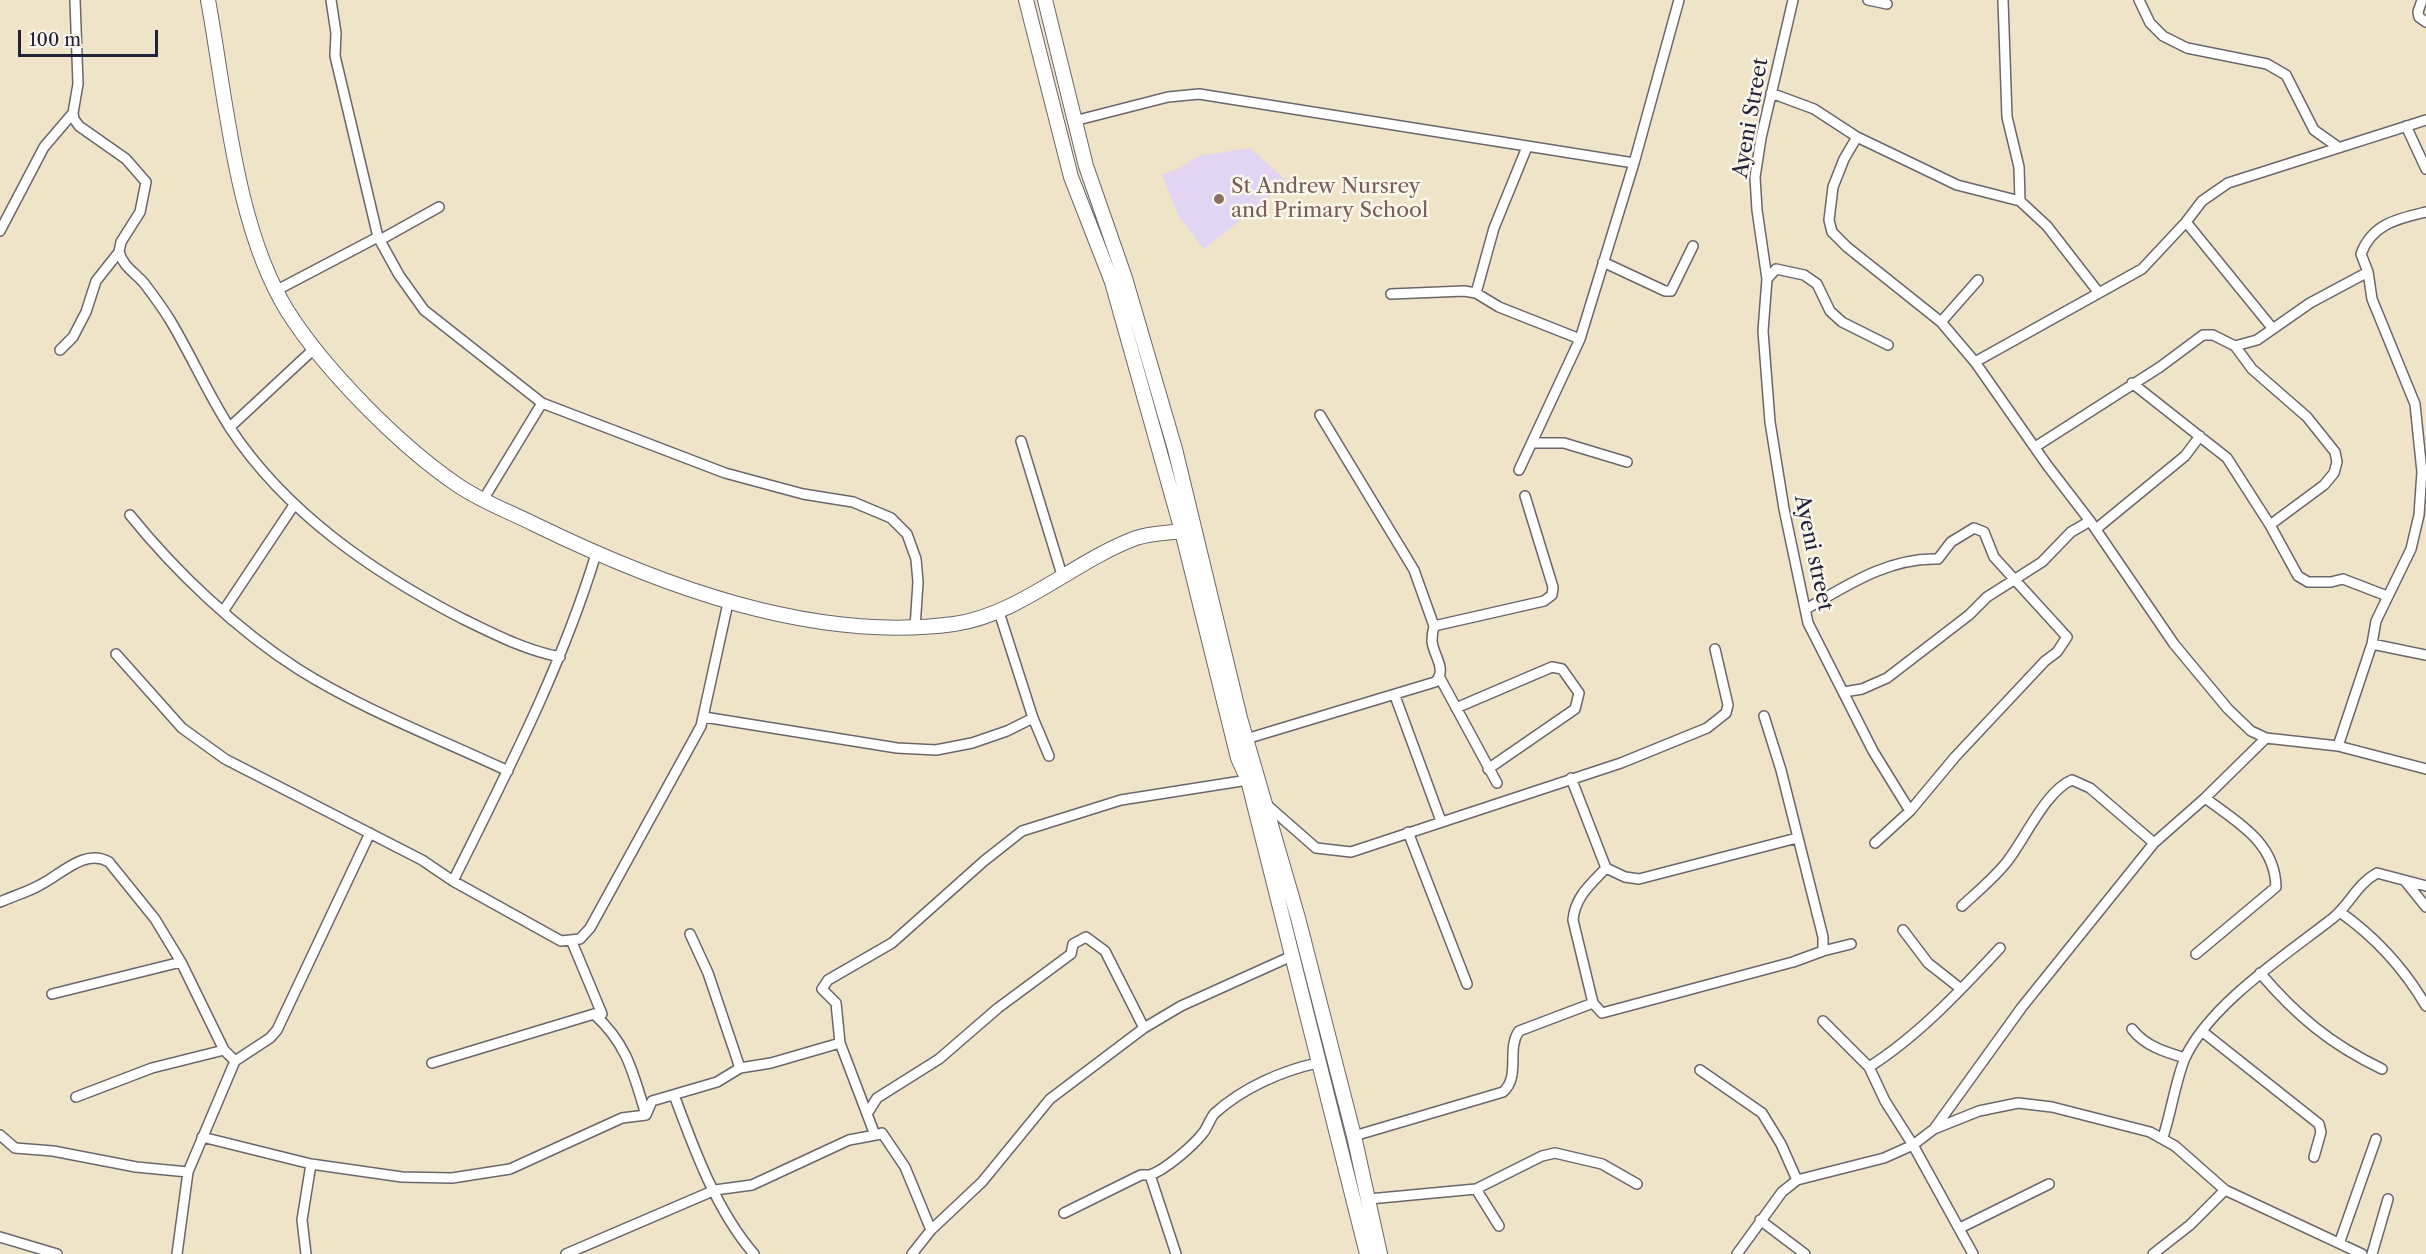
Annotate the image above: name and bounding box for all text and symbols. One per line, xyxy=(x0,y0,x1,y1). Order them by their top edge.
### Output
scale bar xyxy=(21,18,160,56)
text: 100 m xyxy=(29,29,81,51)
street label: Ayeni Street xyxy=(1728,56,1774,180)
place label: St Andrew Nursrey and Primary School xyxy=(1231,174,1428,224)
marker: St Andrew Nursrey and Primary School xyxy=(1212,192,1226,206)
street label: Ayeni street xyxy=(1788,493,1838,613)

